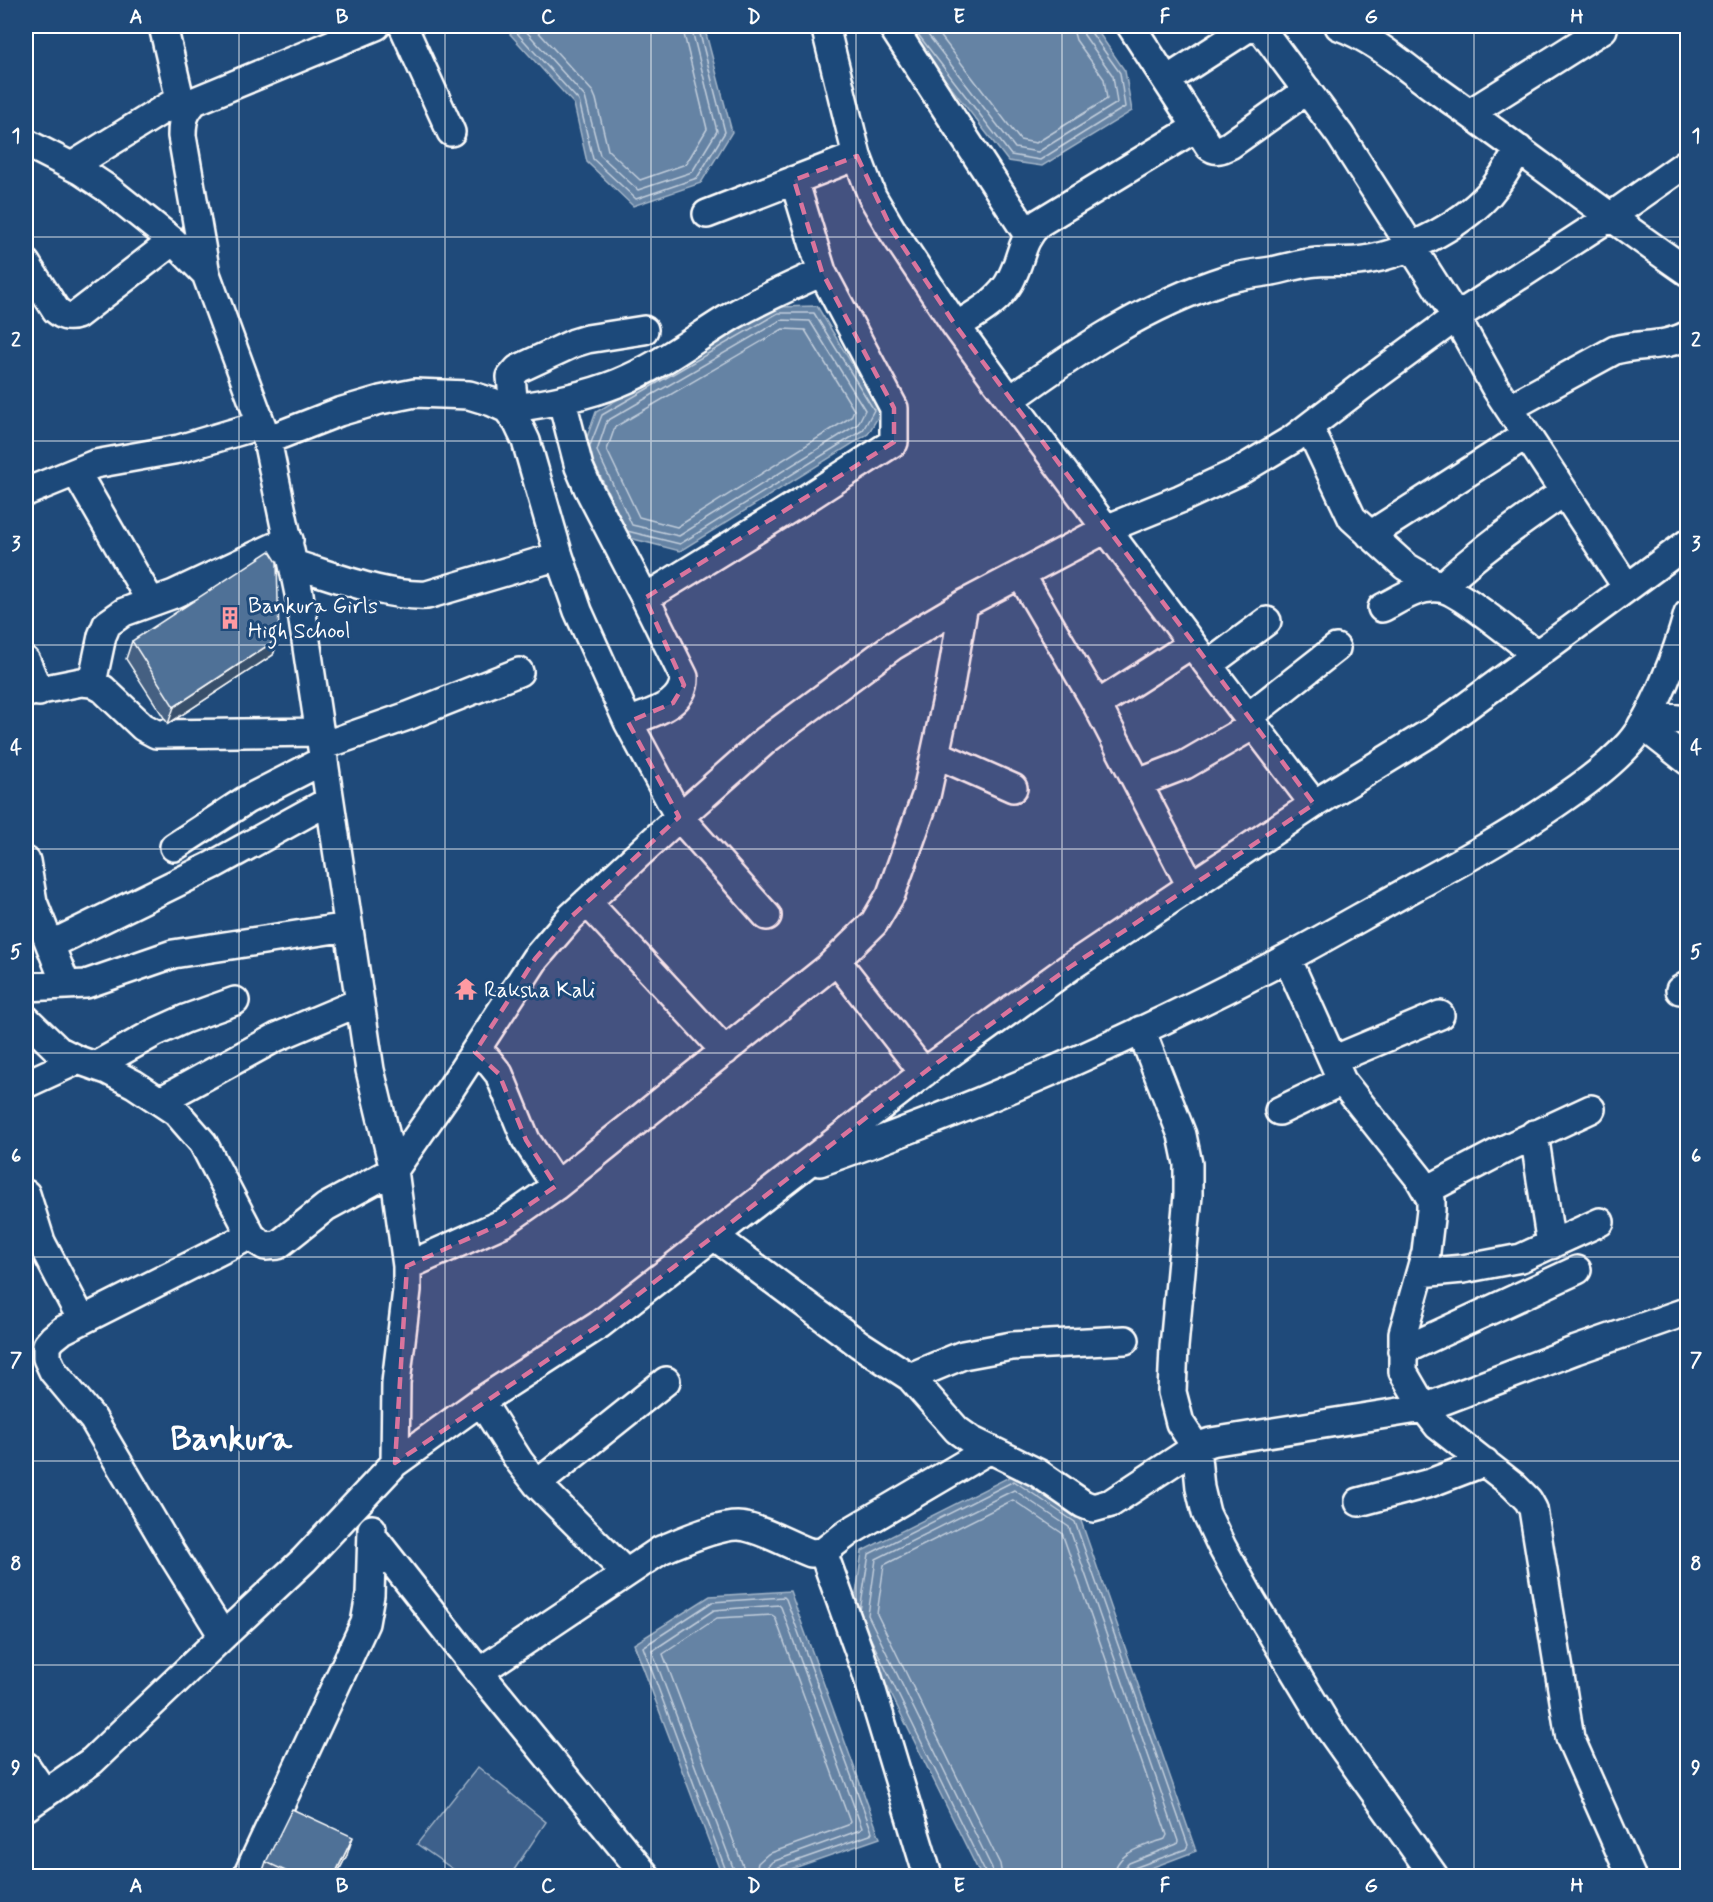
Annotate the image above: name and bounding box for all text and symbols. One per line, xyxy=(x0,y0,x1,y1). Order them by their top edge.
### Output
text: A xyxy=(129,4,143,31)
text: B xyxy=(336,4,349,31)
text: C xyxy=(541,4,556,31)
text: D xyxy=(747,4,761,31)
text: E xyxy=(953,4,965,31)
text: F xyxy=(1160,4,1171,31)
text: G xyxy=(1364,4,1378,31)
text: H xyxy=(1570,4,1584,31)
text: 1 xyxy=(12,123,20,150)
text: 1 xyxy=(1692,123,1700,150)
text: 2 xyxy=(11,327,21,354)
text: 2 xyxy=(1691,327,1701,354)
text: 3 xyxy=(11,531,21,558)
text: 3 xyxy=(1691,531,1701,558)
place label: Bankura Girls High School xyxy=(248,593,378,649)
building icon: Bankura Girls High School xyxy=(217,605,243,631)
text: 4 xyxy=(10,735,22,762)
text: 4 xyxy=(1690,735,1702,762)
text: 5 xyxy=(10,939,22,966)
text: 5 xyxy=(1690,939,1702,966)
temple icon: Raksha Kali xyxy=(453,976,479,1002)
place label: Raksha Kali xyxy=(484,977,595,1005)
text: 6 xyxy=(11,1143,21,1170)
text: 6 xyxy=(1691,1143,1701,1170)
text: 7 xyxy=(10,1347,22,1374)
text: 7 xyxy=(1690,1347,1702,1374)
district label: Bankura xyxy=(170,1417,293,1462)
text: 8 xyxy=(10,1551,22,1578)
text: 8 xyxy=(1690,1551,1702,1578)
text: 9 xyxy=(11,1755,21,1782)
text: 9 xyxy=(1691,1755,1701,1782)
text: A xyxy=(129,1873,143,1900)
text: B xyxy=(336,1873,349,1900)
text: C xyxy=(541,1873,556,1900)
text: D xyxy=(747,1873,761,1900)
text: E xyxy=(953,1873,965,1900)
text: F xyxy=(1160,1873,1171,1900)
text: G xyxy=(1364,1873,1378,1900)
text: H xyxy=(1570,1873,1584,1900)

